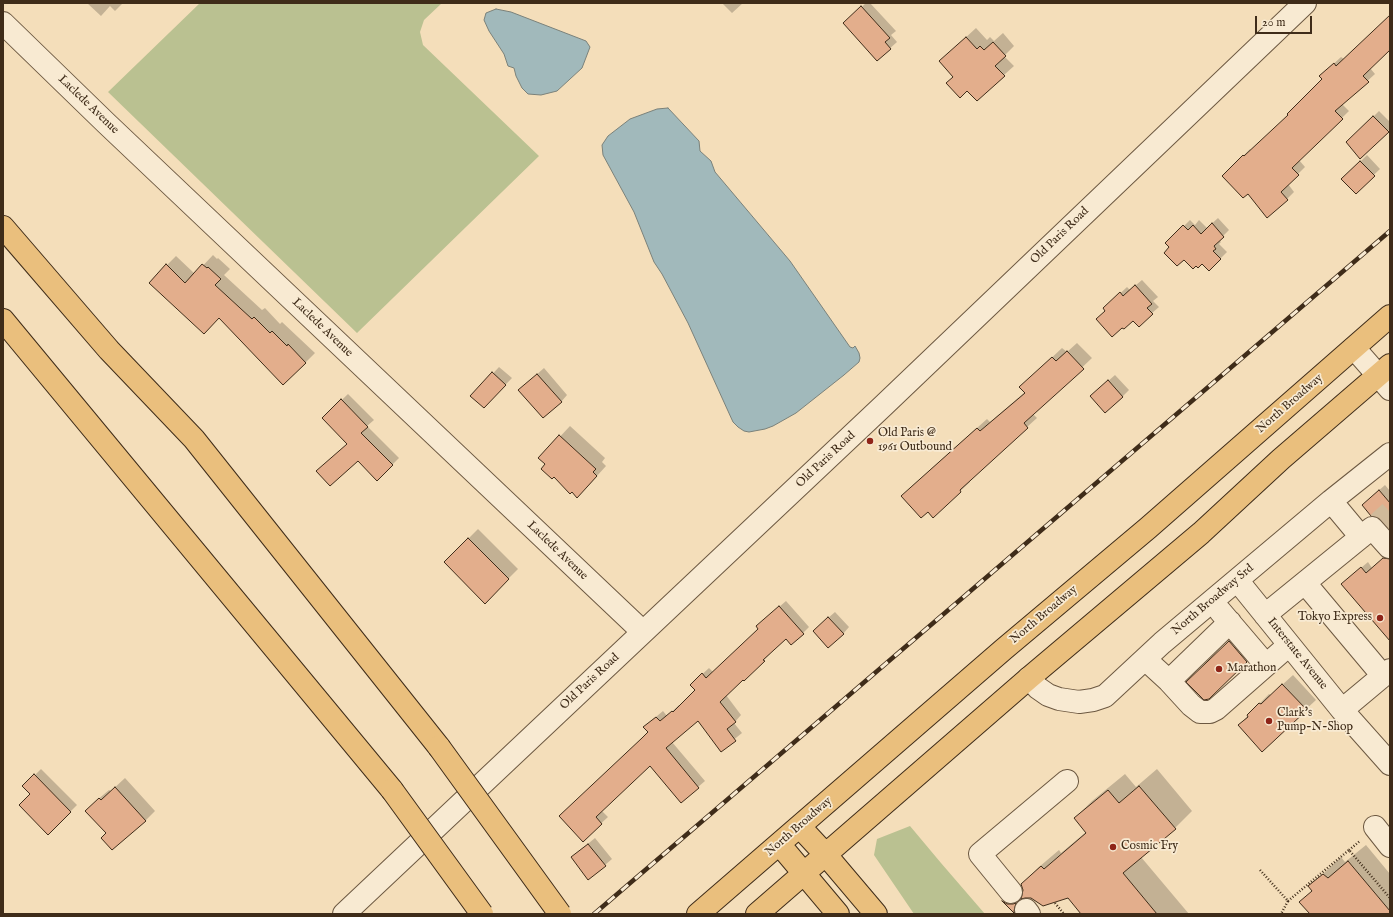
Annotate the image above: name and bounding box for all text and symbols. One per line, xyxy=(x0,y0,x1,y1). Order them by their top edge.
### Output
scale bar xyxy=(1257,8,1314,34)
text: 20 m xyxy=(1262,15,1285,30)
street label: Laclede Avenue xyxy=(55,72,121,138)
street label: Old Paris Road xyxy=(1028,204,1092,268)
street label: Laclede Avenue xyxy=(289,295,355,361)
street label: North Broadway xyxy=(1254,371,1326,437)
place label: Old Paris @ 1961 Outbound xyxy=(878,427,952,455)
street label: Old Paris Road xyxy=(793,429,859,491)
marker: Old Paris @ 1961 Outbound xyxy=(865,436,875,446)
street label: Laclede Avenue xyxy=(524,518,590,584)
street label: North Broadway Srd xyxy=(1169,561,1257,639)
street label: North Broadway xyxy=(1008,583,1080,647)
place label: Tokyo Express xyxy=(1298,611,1372,625)
marker: Tokyo Express xyxy=(1375,613,1385,623)
street label: Interstate Avenue xyxy=(1264,615,1330,693)
street label: Old Paris Road xyxy=(557,651,623,713)
place label: Marathon xyxy=(1227,662,1276,676)
marker: Marathon xyxy=(1214,664,1224,674)
place label: Clark's Pump-N-Shop xyxy=(1277,707,1353,735)
marker: Clark's Pump-N-Shop xyxy=(1264,716,1274,726)
street label: North Broadway xyxy=(763,794,835,860)
place label: Cosmic Fry xyxy=(1121,840,1178,854)
marker: Cosmic Fry xyxy=(1108,842,1118,852)

